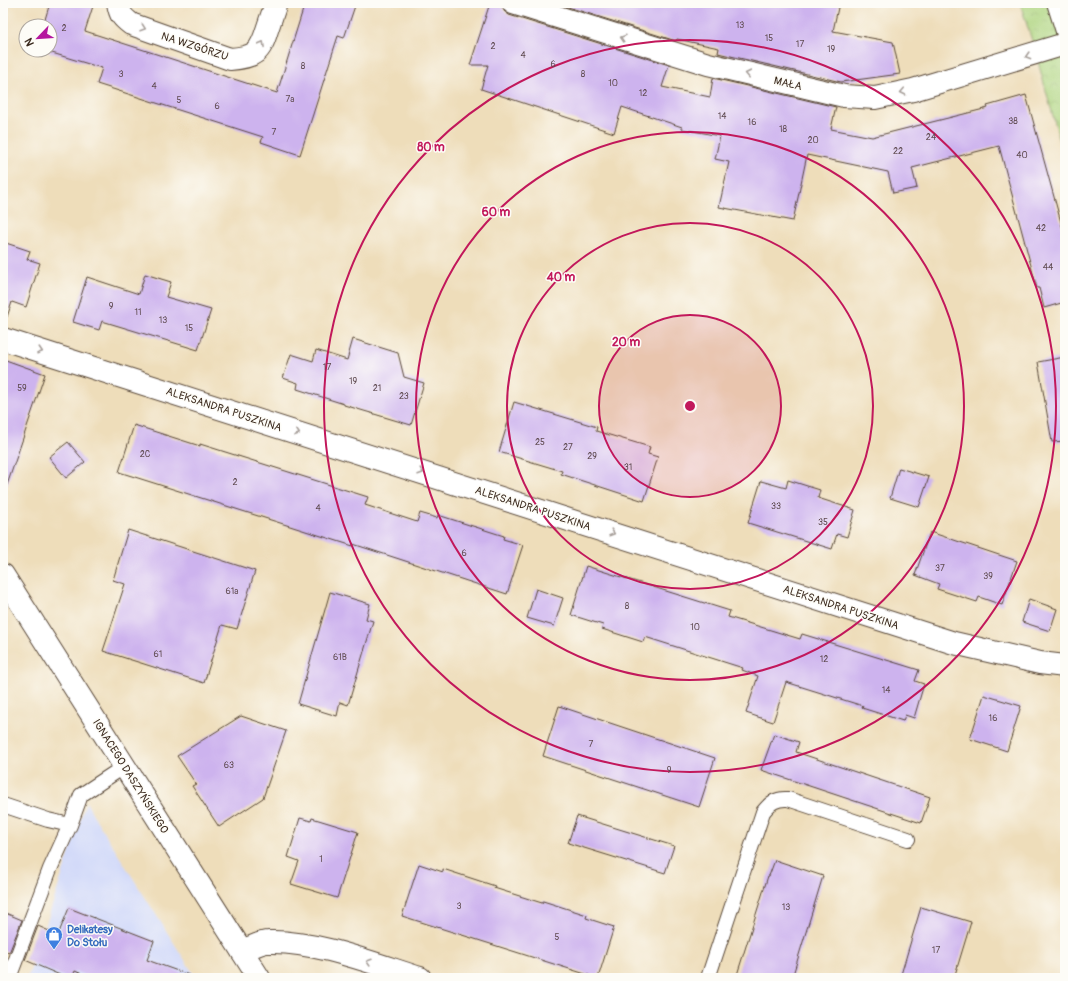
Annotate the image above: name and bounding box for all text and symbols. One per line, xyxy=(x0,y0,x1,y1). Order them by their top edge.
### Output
north arrow xyxy=(18,18,58,58)
house number: 13 xyxy=(736,20,744,31)
house number: 2 xyxy=(61,23,67,34)
one-way arrow xyxy=(139,24,146,32)
street label: NA WZGÓRZU xyxy=(160,29,230,63)
house number: 15 xyxy=(765,33,773,44)
one-way arrow xyxy=(620,34,627,43)
text: N xyxy=(22,35,37,48)
house number: 17 xyxy=(796,39,804,50)
one-way arrow xyxy=(257,41,264,48)
house number: 2 xyxy=(490,41,496,52)
house number: 19 xyxy=(827,44,835,55)
house number: 4 xyxy=(520,50,526,61)
one-way arrow xyxy=(1024,51,1031,60)
house number: 6 xyxy=(550,59,556,70)
house number: 8 xyxy=(301,61,306,72)
house number: 3 xyxy=(118,69,124,80)
house number: 8 xyxy=(581,69,586,80)
one-way arrow xyxy=(745,70,751,78)
street label: MAŁA xyxy=(773,74,803,93)
house number: 10 xyxy=(608,78,618,89)
house number: 4 xyxy=(151,81,157,92)
one-way arrow xyxy=(900,87,906,96)
house number: 12 xyxy=(639,88,647,99)
house number: 7a xyxy=(286,94,294,105)
house number: 5 xyxy=(177,95,182,106)
house number: 6 xyxy=(214,101,220,112)
house number: 14 xyxy=(718,111,727,122)
house number: 38 xyxy=(1008,116,1018,127)
house number: 16 xyxy=(748,117,756,128)
house number: 18 xyxy=(779,124,787,135)
house number: 7 xyxy=(272,127,277,138)
house number: 24 xyxy=(926,132,937,143)
house number: 20 xyxy=(807,135,819,146)
text: 80 m xyxy=(417,140,445,155)
house number: 22 xyxy=(893,146,903,157)
house number: 40 xyxy=(1016,150,1028,161)
text: 60 m xyxy=(482,205,511,220)
house number: 42 xyxy=(1036,223,1046,234)
house number: 44 xyxy=(1043,262,1054,273)
text: 40 m xyxy=(546,270,576,285)
house number: 9 xyxy=(109,301,114,312)
house number: 11 xyxy=(134,307,142,318)
house number: 13 xyxy=(159,315,167,326)
house number: 15 xyxy=(185,323,193,334)
text: 20 m xyxy=(612,335,640,350)
one-way arrow xyxy=(36,346,43,355)
house number: 17 xyxy=(323,362,331,373)
house number: 19 xyxy=(349,376,357,387)
house number: 59 xyxy=(17,383,27,394)
house number: 21 xyxy=(373,383,381,394)
street label: ALEKSANDRA PUSZKINA xyxy=(164,385,283,434)
house number: 23 xyxy=(399,391,409,402)
centre of rings xyxy=(683,399,697,413)
one-way arrow xyxy=(294,428,301,437)
house number: 25 xyxy=(535,437,545,448)
house number: 27 xyxy=(563,442,573,453)
house number: 2C xyxy=(140,449,151,460)
house number: 29 xyxy=(587,451,597,462)
house number: 31 xyxy=(624,462,632,473)
one-way arrow xyxy=(418,468,425,476)
house number: 2 xyxy=(232,477,238,488)
street label: ALEKSANDRA PUSZKINA xyxy=(473,484,592,533)
house number: 33 xyxy=(771,501,781,512)
house number: 4 xyxy=(315,503,321,514)
house number: 35 xyxy=(818,517,828,528)
one-way arrow xyxy=(608,528,615,537)
house number: 6 xyxy=(461,548,467,559)
house number: 37 xyxy=(935,563,945,574)
house number: 39 xyxy=(983,571,993,582)
street label: ALEKSANDRA PUSZKINA xyxy=(781,583,900,632)
house number: 61a xyxy=(226,586,238,597)
house number: 8 xyxy=(625,601,630,612)
house number: 10 xyxy=(690,622,700,633)
house number: 61 xyxy=(154,649,162,660)
house number: 61B xyxy=(333,652,347,663)
house number: 12 xyxy=(820,654,828,665)
house number: 14 xyxy=(882,685,891,696)
house number: 16 xyxy=(989,713,997,724)
street label: IGNACEGO DASZYŃSKIEGO xyxy=(90,717,171,836)
house number: 7 xyxy=(589,739,594,750)
house number: 63 xyxy=(224,760,234,771)
house number: 9 xyxy=(667,765,672,776)
house number: 1 xyxy=(319,854,323,865)
house number: 3 xyxy=(456,901,462,912)
house number: 13 xyxy=(782,902,790,913)
place label: Delikatesy Do Stołu xyxy=(67,923,113,949)
shop icon: Delikatesy Do Stołu xyxy=(44,925,64,950)
house number: 5 xyxy=(555,932,560,943)
house number: 17 xyxy=(932,945,940,956)
one-way arrow xyxy=(366,959,373,967)

